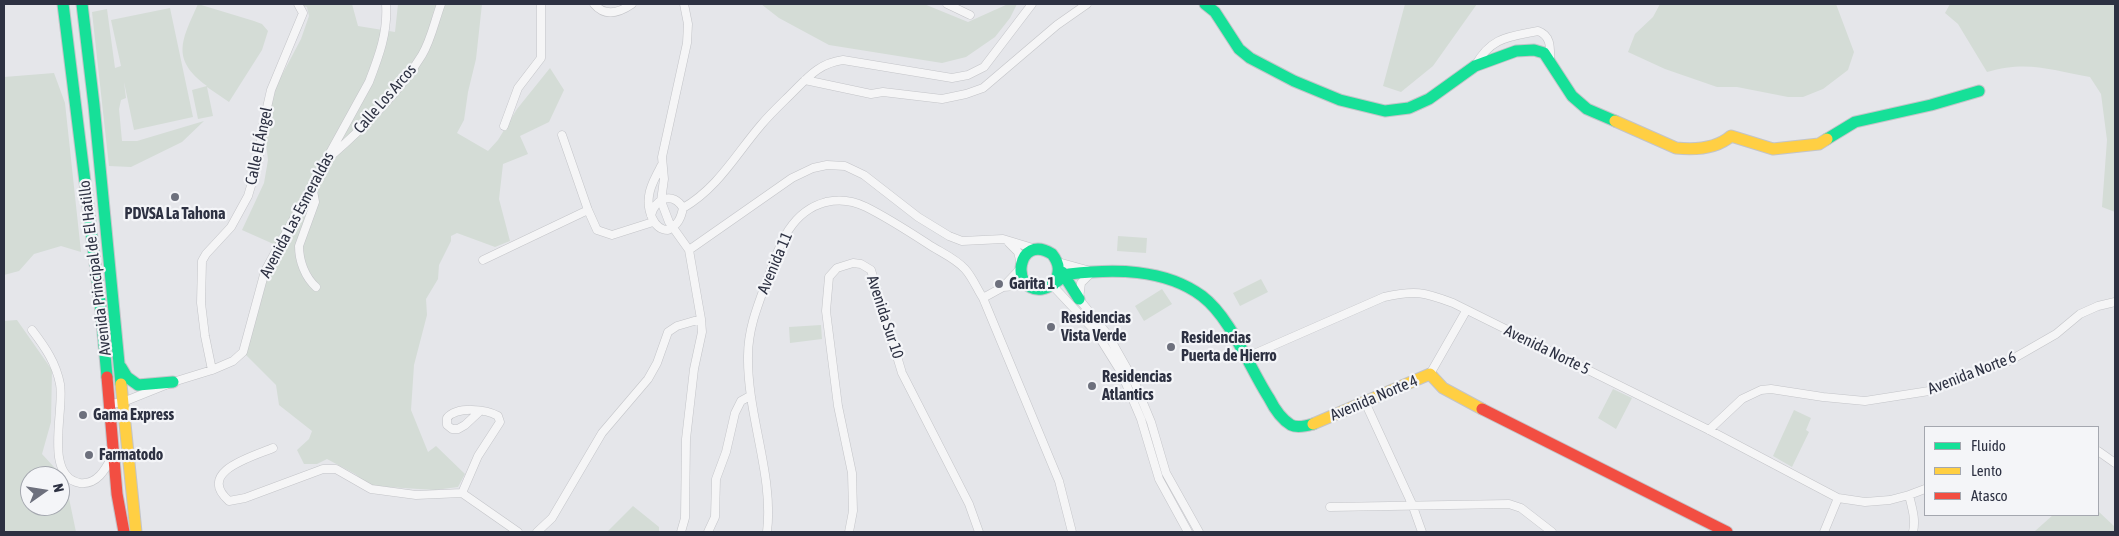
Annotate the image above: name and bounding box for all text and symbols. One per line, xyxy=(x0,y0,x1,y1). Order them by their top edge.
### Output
street label: Calle Los Arcos xyxy=(350,60,420,138)
street label: Calle El Ángel xyxy=(241,105,277,187)
street label: Avenida Las Esmeraldas xyxy=(256,149,338,281)
street label: Avenida Principal de El Hatillo xyxy=(75,179,115,357)
marker: PDVSA La Tahona xyxy=(169,191,181,203)
place label: PDVSA La Tahona xyxy=(125,204,225,224)
street label: Avenida 11 xyxy=(753,229,797,297)
street label: Avenida Sur 10 xyxy=(862,273,908,361)
place label: Garita 1 xyxy=(1009,274,1055,294)
marker: Garita 1 xyxy=(993,278,1005,290)
place label: Residencias Vista Verde xyxy=(1061,308,1131,346)
marker: Residencias Vista Verde xyxy=(1045,321,1057,333)
street label: Avenida Norte 5 xyxy=(1501,321,1593,379)
place label: Residencias Puerta de Hierro xyxy=(1181,328,1277,366)
marker: Residencias Puerta de Hierro xyxy=(1165,341,1177,353)
street label: Avenida Norte 6 xyxy=(1925,347,2019,399)
place label: Residencias Atlantics xyxy=(1102,367,1172,405)
street label: Avenida Norte 4 xyxy=(1327,371,1421,425)
marker: Residencias Atlantics xyxy=(1086,380,1098,392)
place label: Gama Express xyxy=(93,405,174,425)
marker: Gama Express xyxy=(77,409,89,421)
legend xyxy=(1924,426,2099,516)
text: Fluido xyxy=(1971,437,2006,454)
place label: Farmatodo xyxy=(99,445,163,465)
marker: Farmatodo xyxy=(83,449,95,461)
text: Lento xyxy=(1971,462,2002,479)
north arrow xyxy=(20,466,70,516)
text: N xyxy=(50,482,67,494)
text: Atasco xyxy=(1971,487,2008,504)

